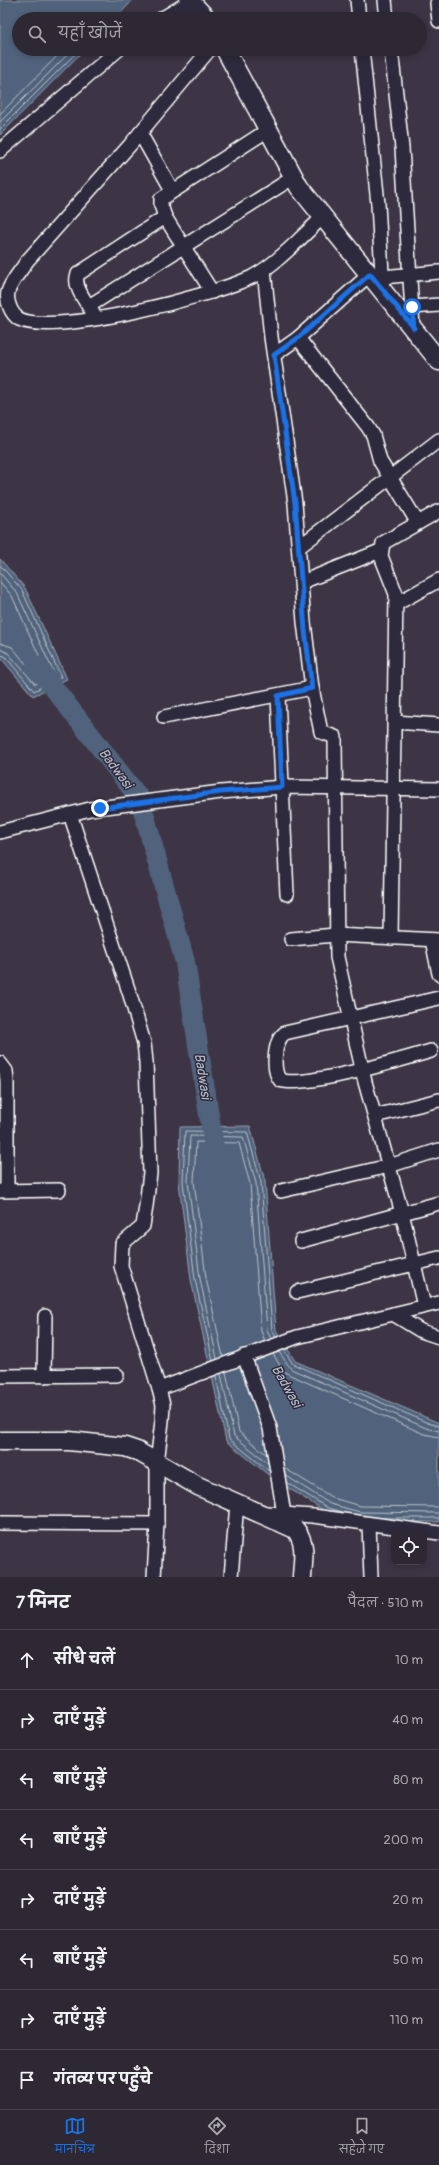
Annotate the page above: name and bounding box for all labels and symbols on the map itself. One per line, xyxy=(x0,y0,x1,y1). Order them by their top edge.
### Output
route start xyxy=(403,298,421,316)
water label: Badwasi xyxy=(95,745,138,794)
route end xyxy=(91,799,109,817)
water label: Badwasi xyxy=(191,1052,215,1103)
water label: Badwasi xyxy=(268,1362,307,1413)

